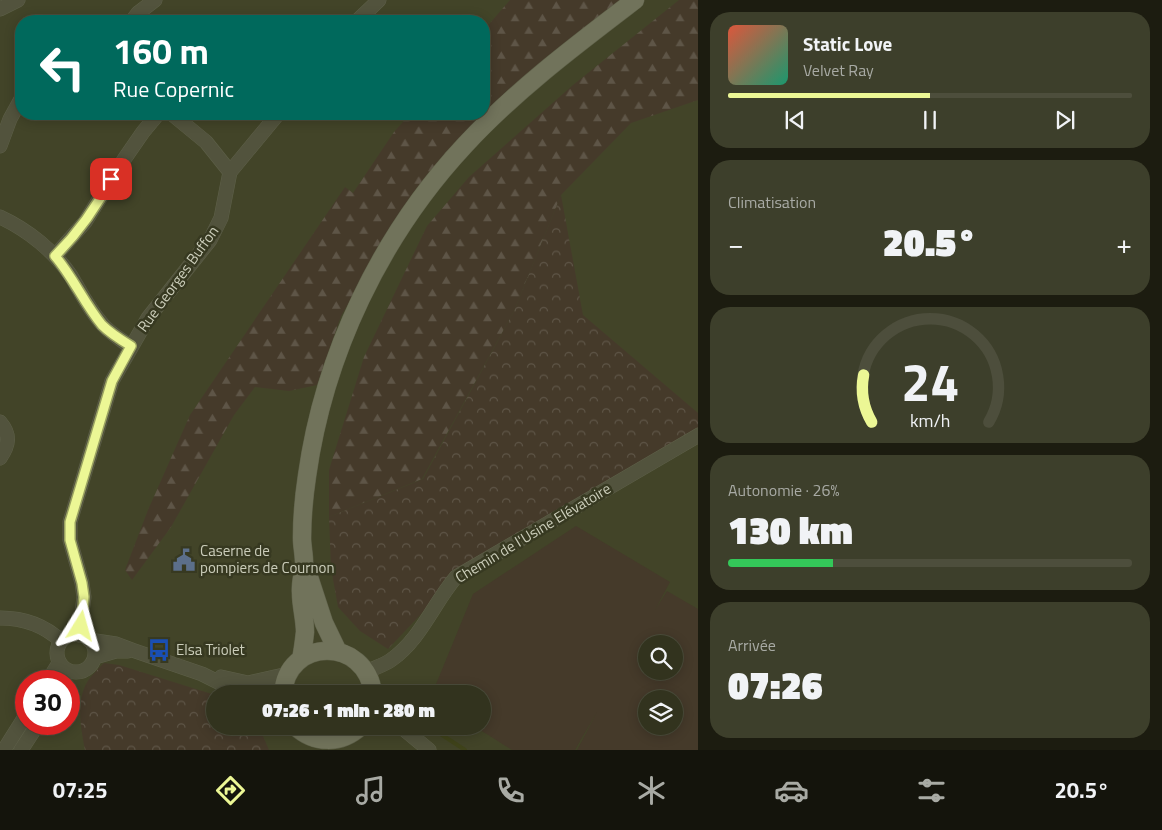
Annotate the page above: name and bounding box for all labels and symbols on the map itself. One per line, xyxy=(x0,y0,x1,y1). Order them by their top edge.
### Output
pin xyxy=(90,158,132,200)
street label: Rue Georges Buffon xyxy=(131,221,224,337)
street label: Chemin de l'Usine Elévatoire xyxy=(451,477,615,588)
place label: Caserne de pompiers de Cournon xyxy=(200,539,335,579)
public building icon: Caserne de pompiers de Cournon xyxy=(171,547,197,573)
position arrow xyxy=(54,599,106,651)
bus stop icon: Elsa Triolet xyxy=(146,637,172,663)
place label: Elsa Triolet xyxy=(176,638,246,661)
speed limit sign: 30 xyxy=(15,670,80,735)

